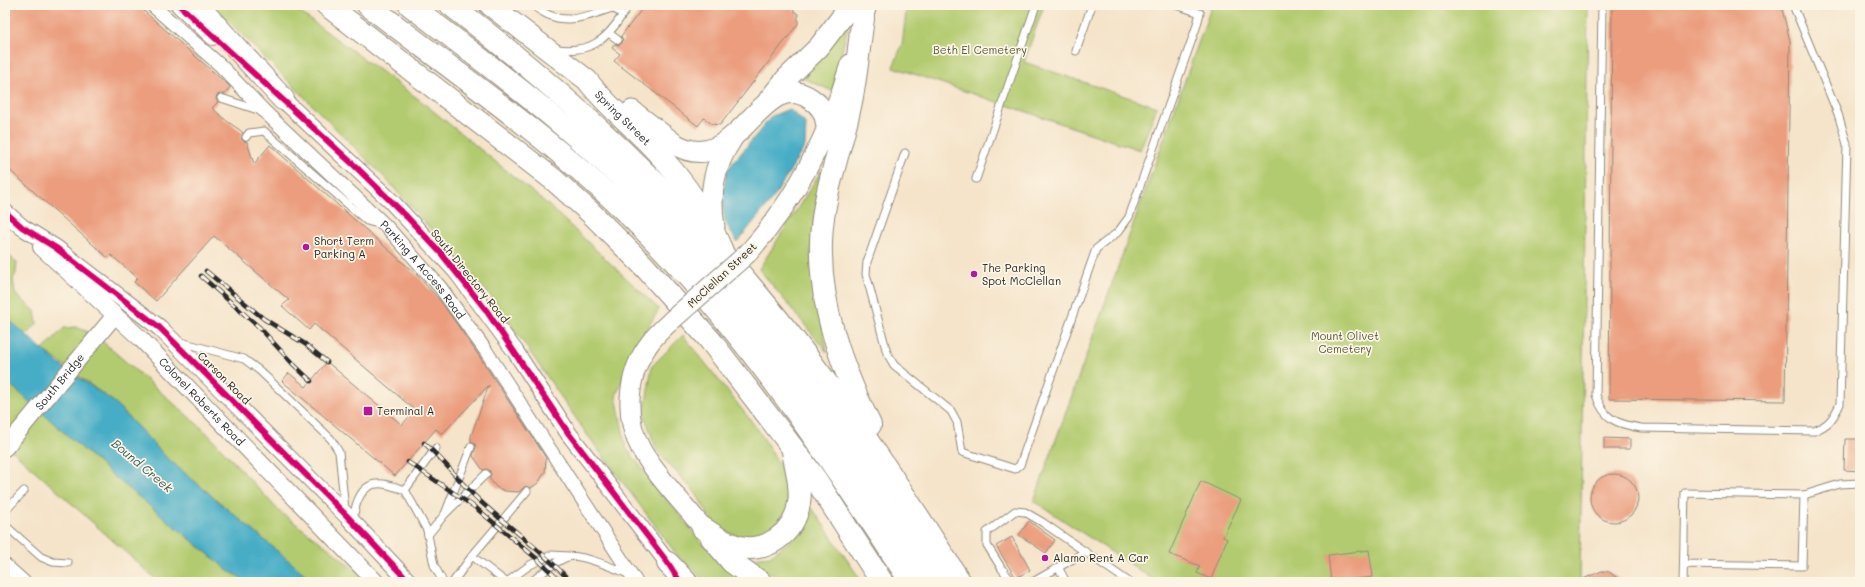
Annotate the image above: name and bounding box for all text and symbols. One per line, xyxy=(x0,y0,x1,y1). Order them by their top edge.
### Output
park label: Beth El Cemetery xyxy=(933,42,1027,57)
street label: Spring Street xyxy=(592,87,655,149)
street label: Parking A Access Road xyxy=(377,217,469,322)
street label: South Directory Road xyxy=(428,226,513,326)
place label: Short Term Parking A xyxy=(314,233,374,261)
street label: McClellan Street xyxy=(684,238,760,311)
marker: Short Term Parking A xyxy=(301,242,311,252)
place label: The Parking Spot McClellan xyxy=(982,260,1061,288)
marker: The Parking Spot McClellan xyxy=(969,269,979,279)
park label: Mount Olivet Cemetery xyxy=(1311,328,1379,356)
street label: Carson Road xyxy=(195,348,254,407)
street label: South Bridge xyxy=(32,350,87,413)
street label: Colonel Roberts Road xyxy=(156,354,248,449)
place label: Terminal A xyxy=(377,403,434,418)
marker: Terminal A xyxy=(362,405,374,417)
water label: Bound Creek xyxy=(109,435,177,496)
place label: Alamo Rent A Car xyxy=(1053,550,1149,565)
marker: Alamo Rent A Car xyxy=(1040,553,1050,563)

